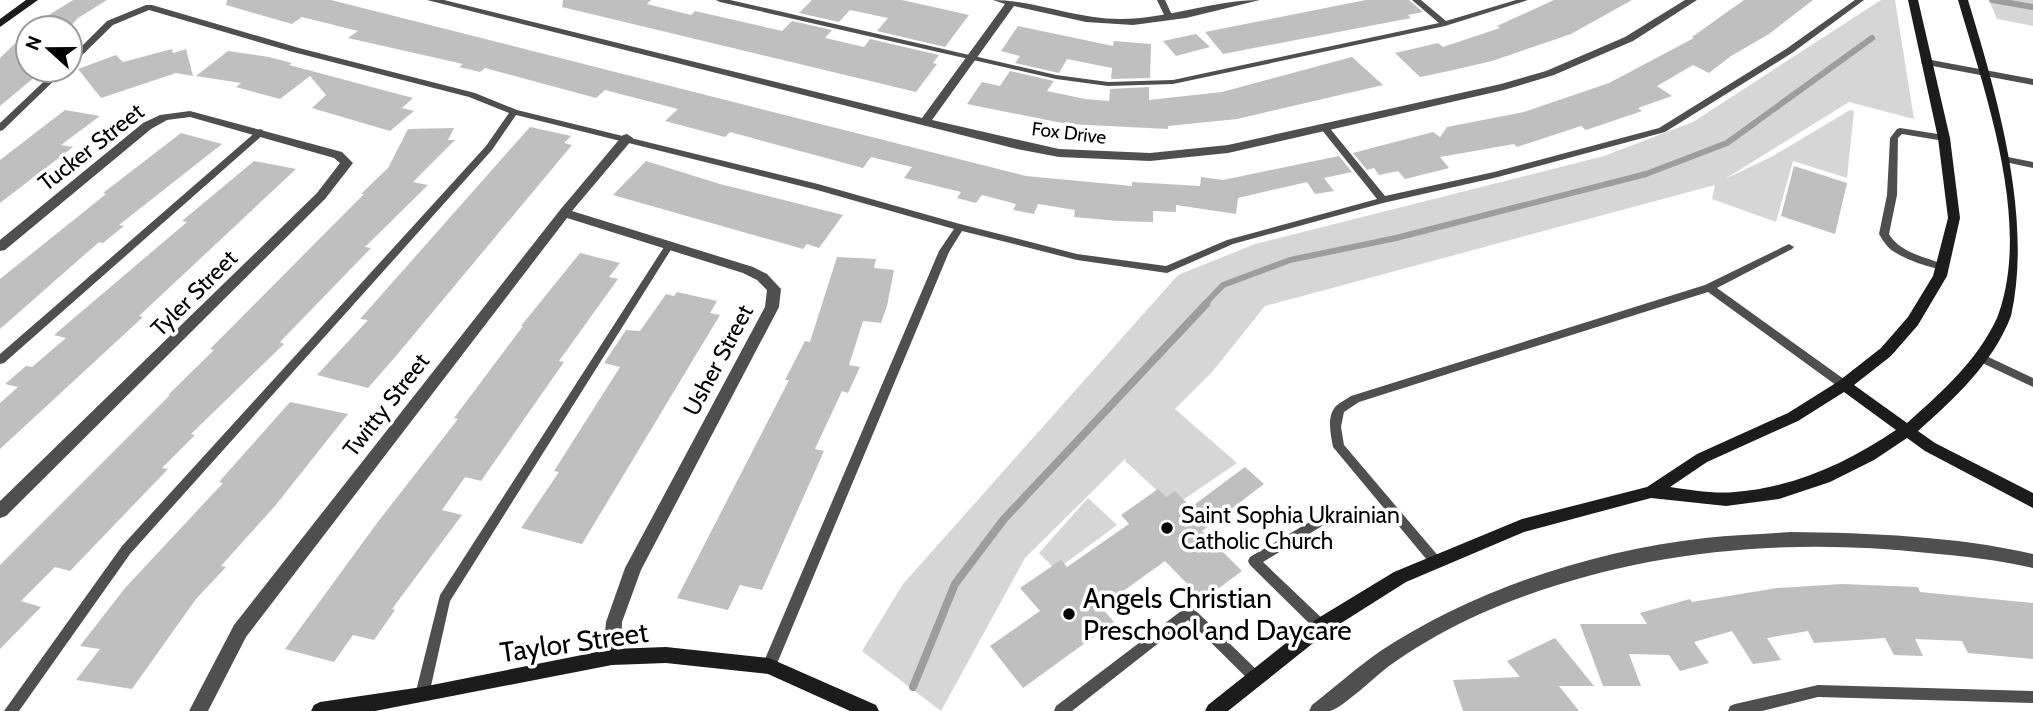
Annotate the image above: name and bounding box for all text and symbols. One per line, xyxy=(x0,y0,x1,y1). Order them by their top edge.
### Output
north arrow xyxy=(14,14,84,84)
text: N xyxy=(20,33,47,53)
street label: Tucker Street xyxy=(33,97,149,197)
street label: Fox Drive xyxy=(1030,117,1108,149)
street label: Tyler Street xyxy=(145,244,243,342)
street label: Usher Street xyxy=(677,299,759,420)
street label: Twitty Street xyxy=(337,348,435,462)
place label: Saint Sophia Ukrainian Catholic Church xyxy=(1181,501,1400,555)
marker: Saint Sophia Ukrainian Catholic Church xyxy=(1159,520,1175,536)
place label: Angels Christian Preschool and Daycare xyxy=(1083,581,1352,647)
marker: Angels Christian Preschool and Daycare xyxy=(1061,606,1077,622)
street label: Taylor Street xyxy=(498,615,650,669)

